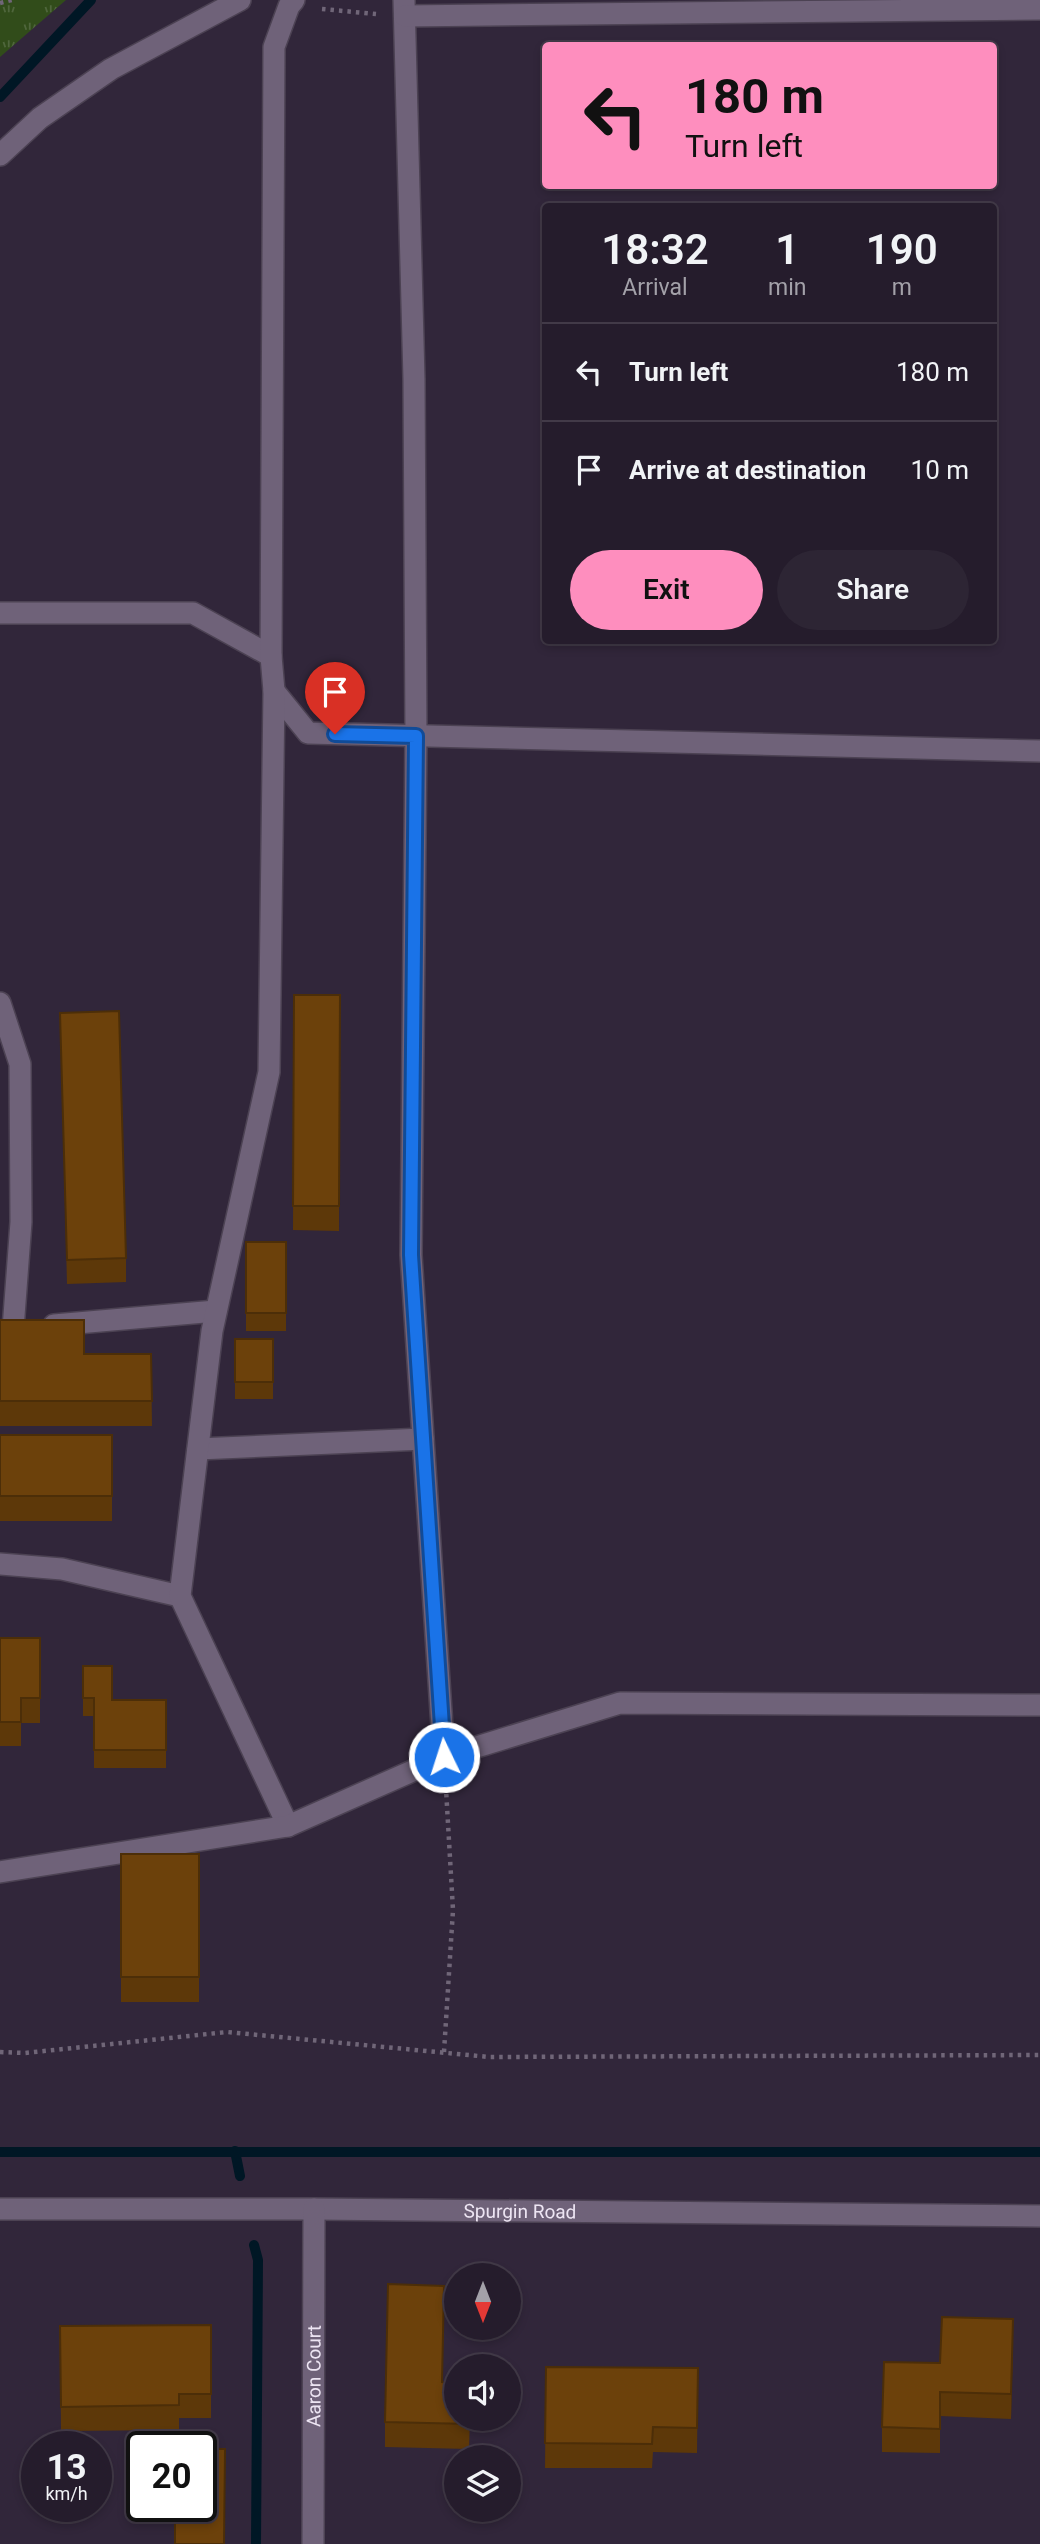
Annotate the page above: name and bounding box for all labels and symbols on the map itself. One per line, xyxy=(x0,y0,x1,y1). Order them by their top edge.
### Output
pin xyxy=(305,662,365,734)
position arrow xyxy=(407,1720,481,1794)
street label: Spurgin Road xyxy=(463,2199,577,2224)
north arrow xyxy=(444,2263,522,2340)
street label: Aaron Court xyxy=(302,2325,326,2427)
speed limit sign: 20 xyxy=(126,2431,217,2522)

